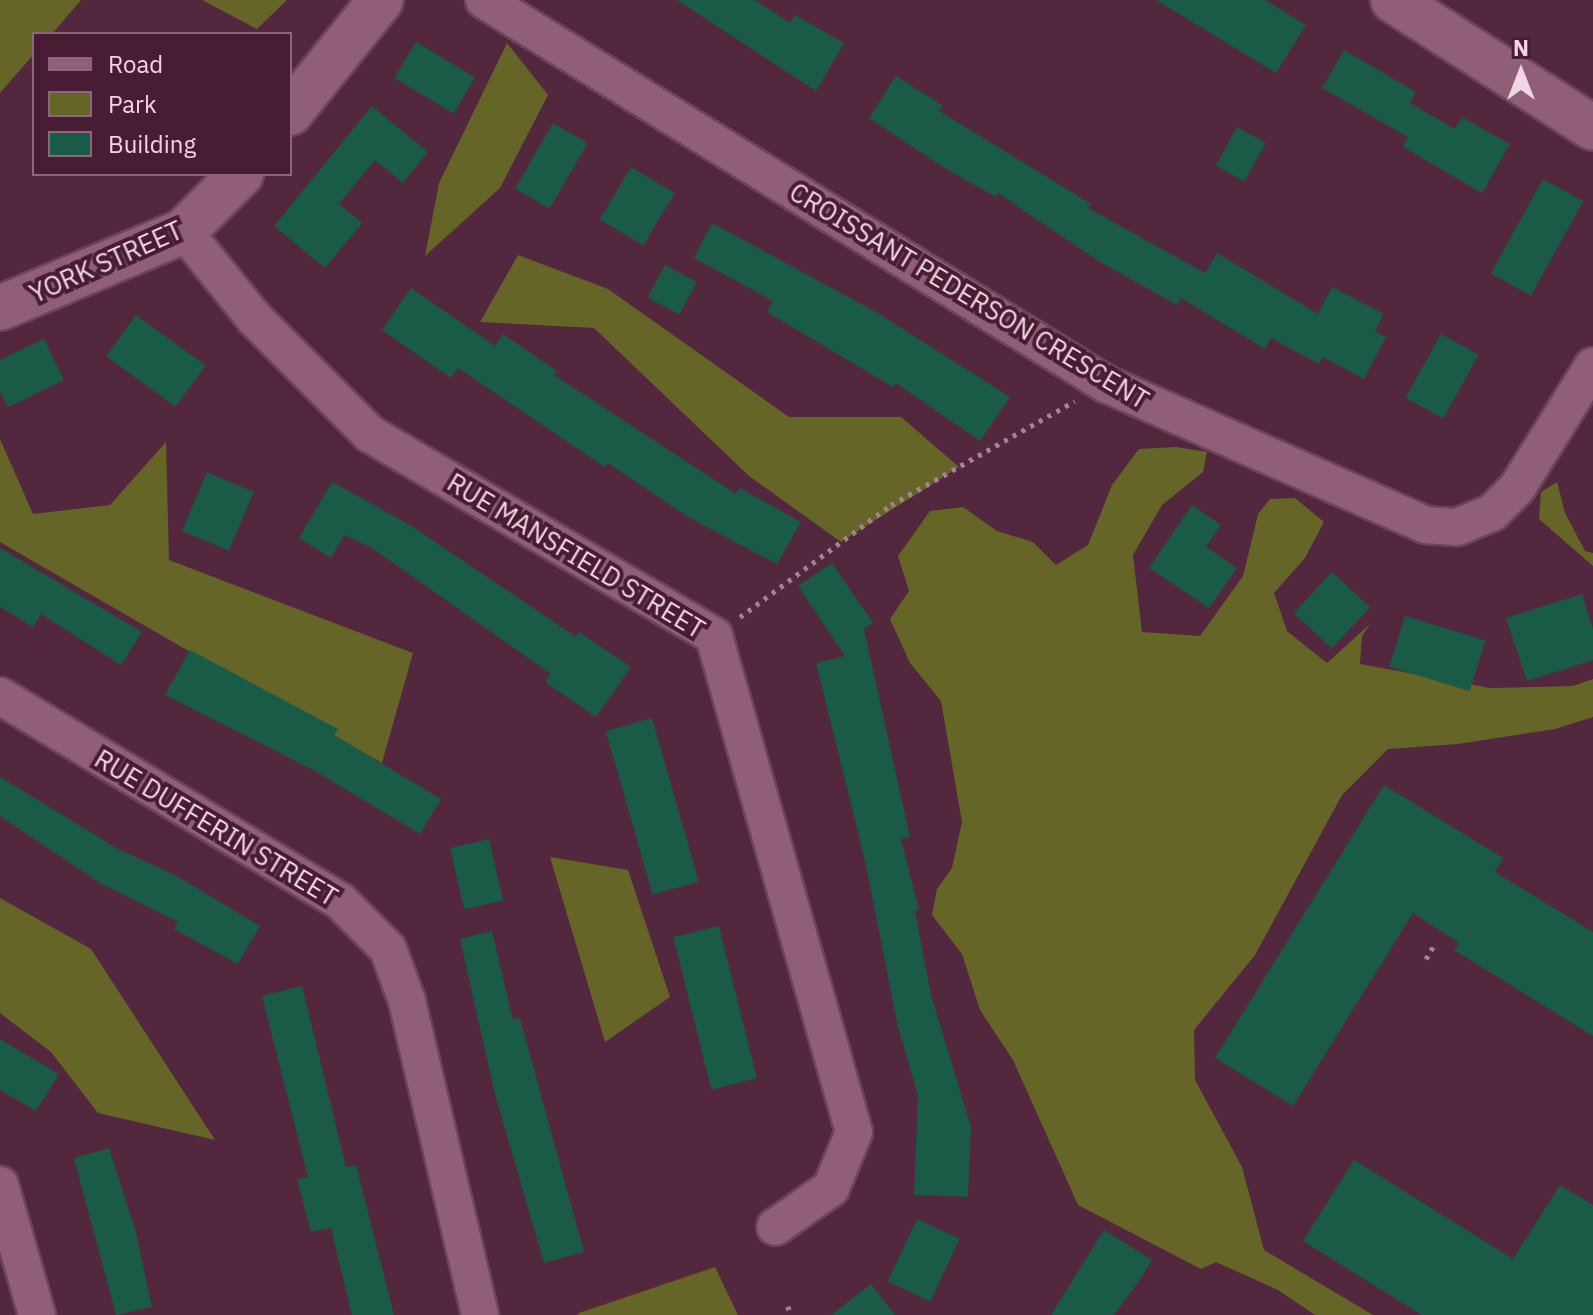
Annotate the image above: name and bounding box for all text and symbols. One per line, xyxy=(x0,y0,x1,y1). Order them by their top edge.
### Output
legend xyxy=(32,32,292,176)
north arrow xyxy=(1481,32,1561,112)
text: N xyxy=(1513,33,1529,62)
text: Road xyxy=(108,48,163,80)
text: Park xyxy=(108,88,157,120)
text: Building xyxy=(108,128,196,160)
street label: CROISSANT PEDERSON CRESCENT xyxy=(784,176,1154,416)
street label: YORK STREET xyxy=(25,214,187,310)
street label: RUE MANSFIELD STREET xyxy=(442,467,710,645)
street label: RUE DUFFERIN STREET xyxy=(89,743,343,913)

